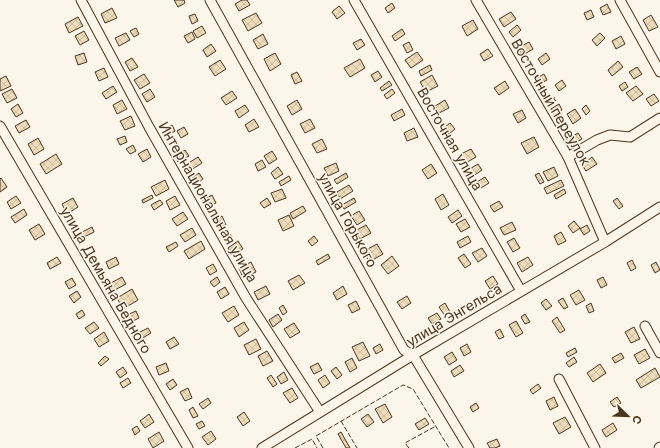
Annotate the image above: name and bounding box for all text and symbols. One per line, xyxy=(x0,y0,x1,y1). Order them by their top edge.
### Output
street label: Восточный переулок xyxy=(508,35,595,168)
street label: Восточная улица xyxy=(414,84,487,193)
street label: Интернациональная улица xyxy=(155,118,261,285)
street label: улица Горького xyxy=(315,170,381,270)
street label: улица Демьяна Бедного xyxy=(57,203,155,356)
street label: улица Энгельса xyxy=(403,279,504,350)
north arrow xyxy=(608,396,648,436)
text: С xyxy=(629,413,645,426)

